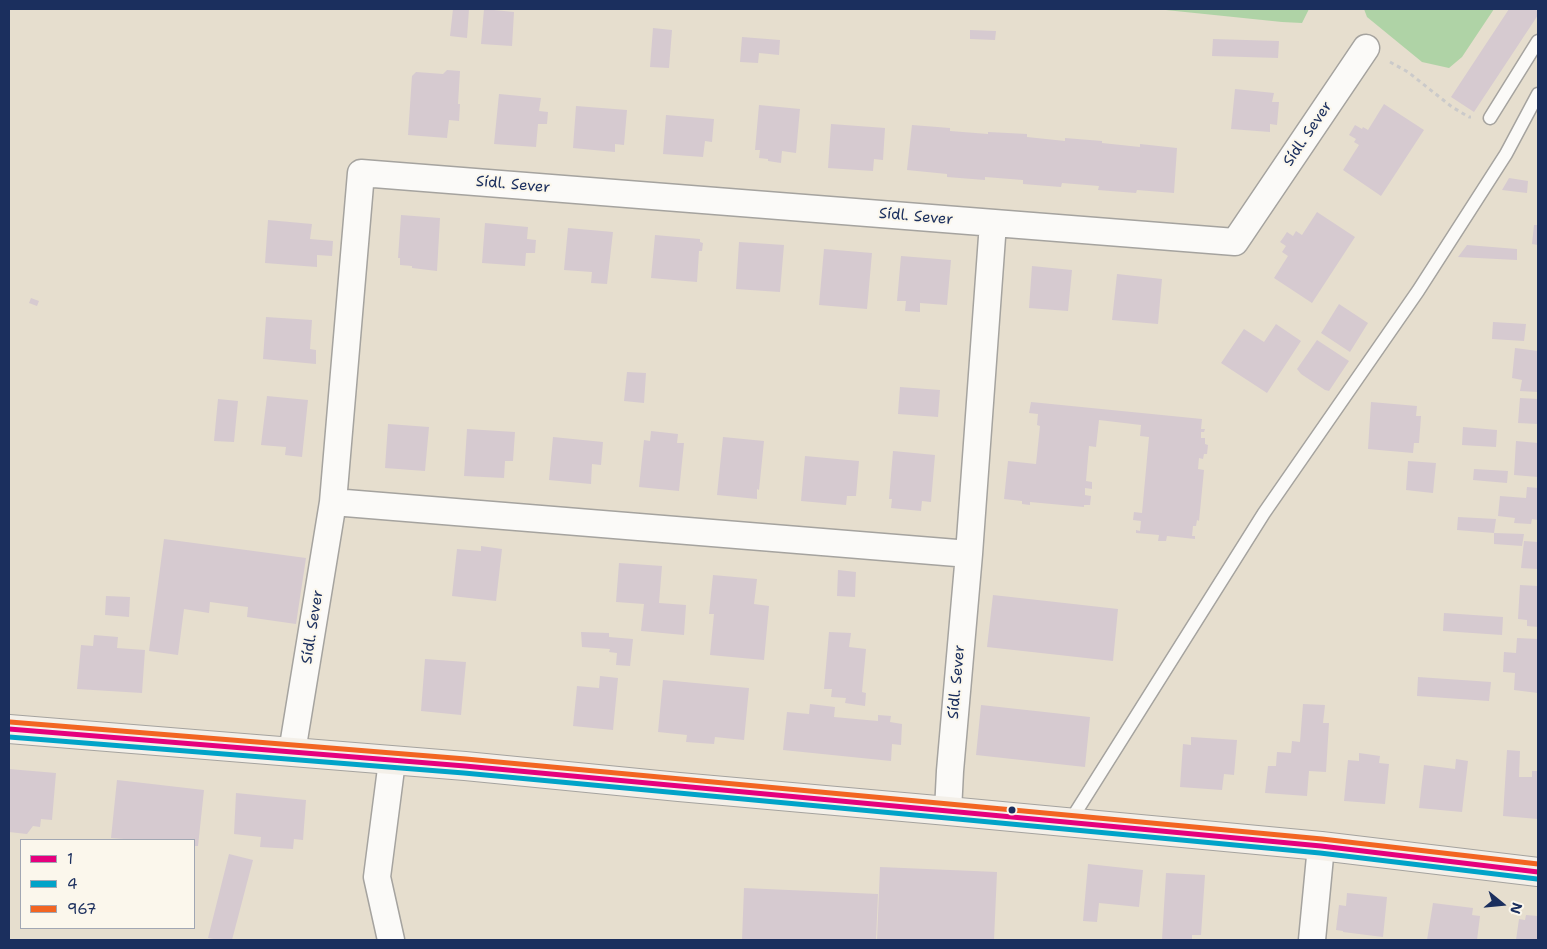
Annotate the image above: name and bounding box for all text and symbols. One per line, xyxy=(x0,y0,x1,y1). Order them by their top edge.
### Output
street label: Sídl. Sever xyxy=(1280,98,1336,170)
street label: Sídl. Sever xyxy=(475,173,551,197)
street label: Sídl. Sever xyxy=(878,205,954,229)
street label: Sídl. Sever xyxy=(298,589,328,665)
street label: Sídl. Sever xyxy=(945,644,969,720)
unlabelled marker xyxy=(1007,805,1017,815)
legend xyxy=(20,839,195,929)
text: 1 xyxy=(67,849,73,869)
text: 4 xyxy=(67,874,78,894)
north arrow xyxy=(1477,879,1527,929)
text: 967 xyxy=(67,899,96,919)
text: N xyxy=(1506,900,1527,916)

